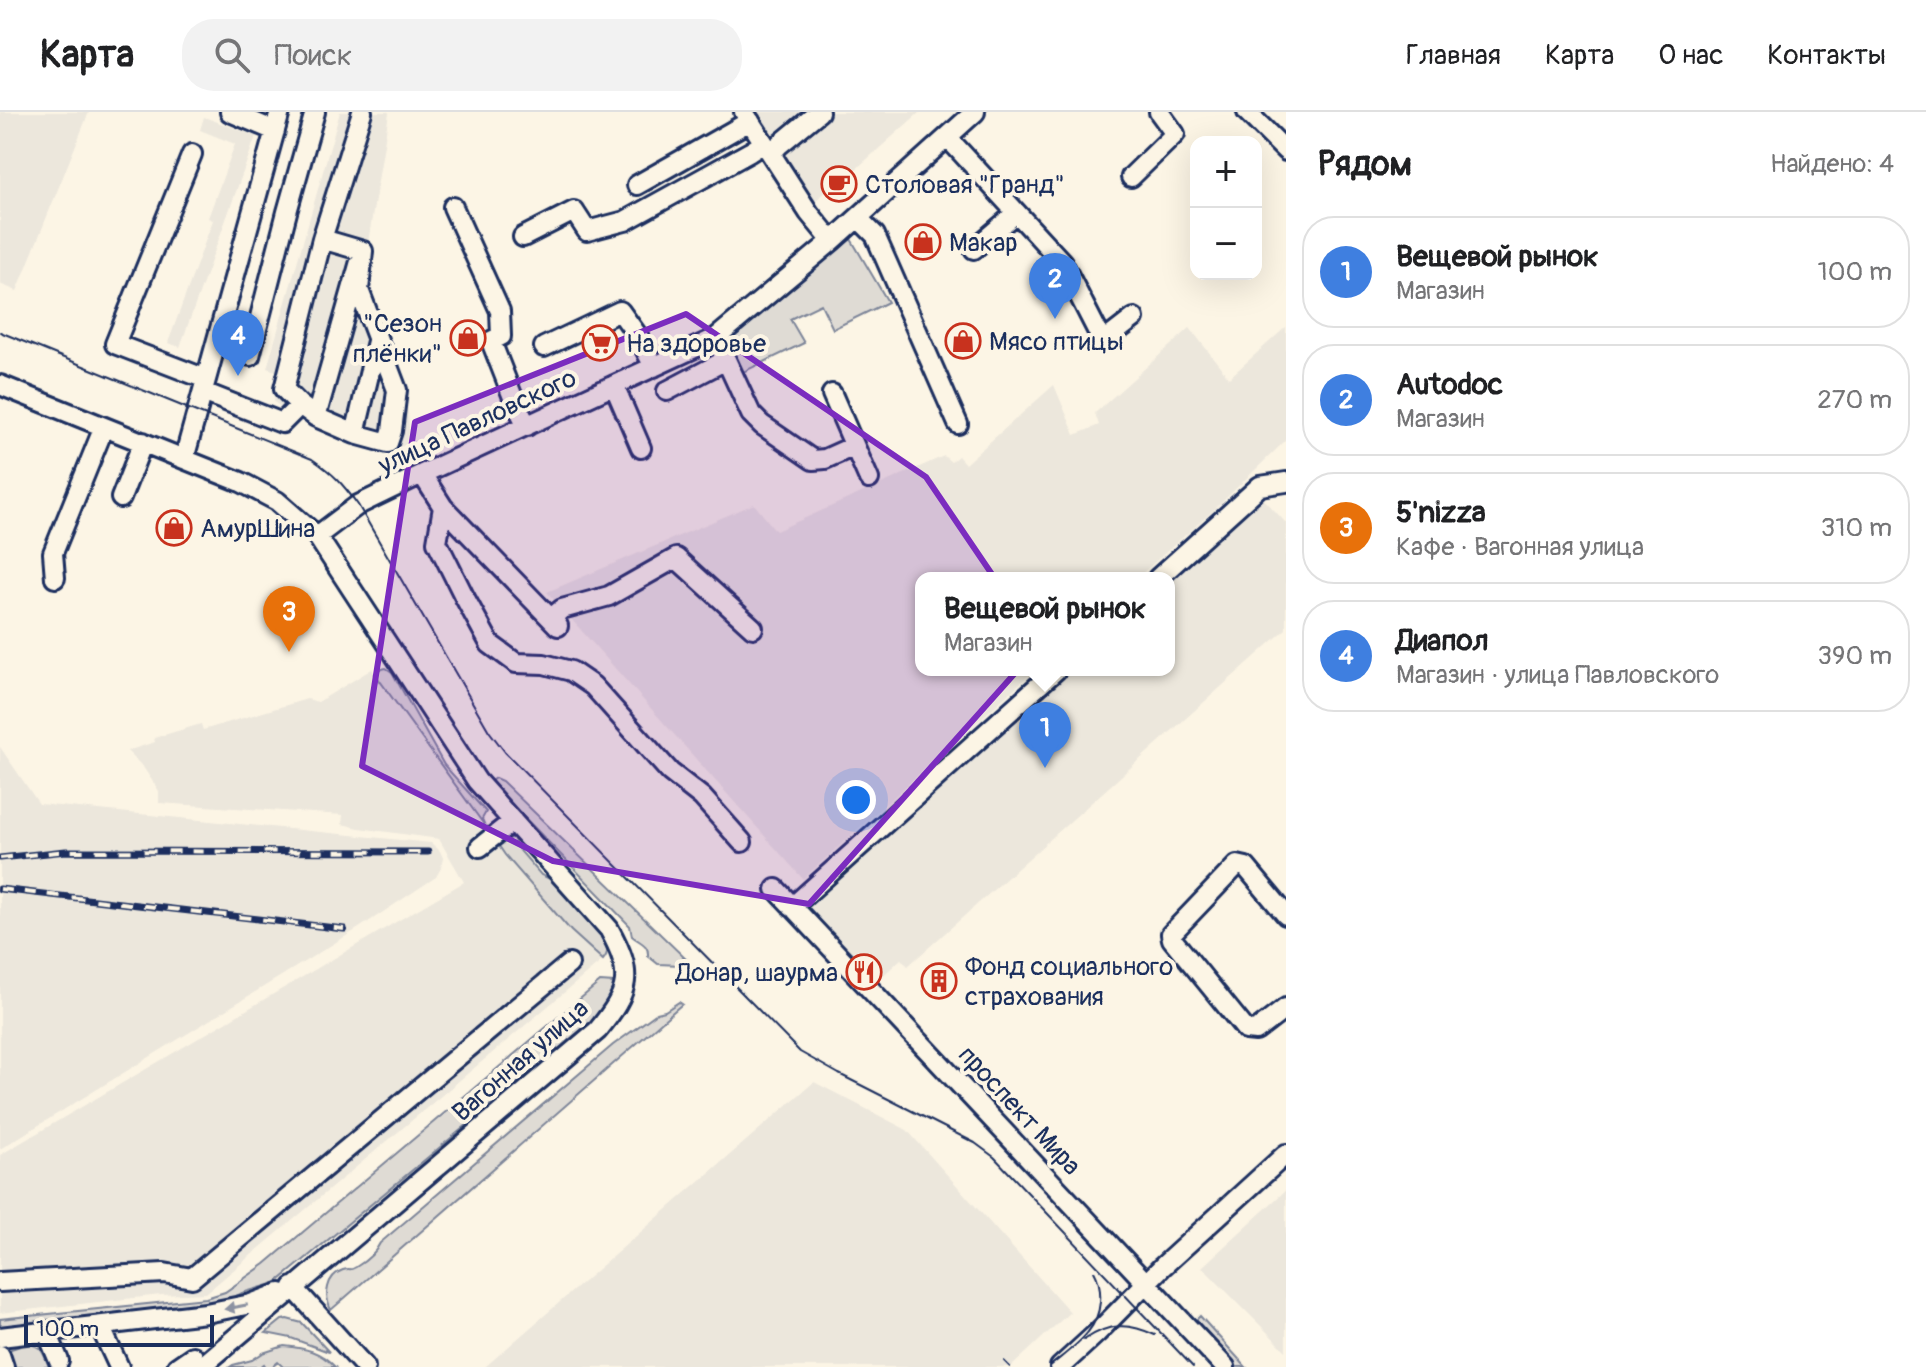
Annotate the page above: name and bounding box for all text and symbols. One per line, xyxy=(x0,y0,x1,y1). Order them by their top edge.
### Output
search box xyxy=(182,19,742,91)
text: Карта xyxy=(40,31,134,79)
icon: search xyxy=(210,33,254,77)
text: Поиск xyxy=(274,37,352,74)
text: Главная xyxy=(1406,38,1501,73)
text: Карта xyxy=(1545,38,1614,73)
text: О нас xyxy=(1658,38,1723,73)
text: Контакты xyxy=(1767,38,1886,73)
map controls xyxy=(1190,136,1262,280)
button: + xyxy=(1190,136,1262,208)
text: Рядом xyxy=(1318,143,1412,186)
text: Найдено: 4 xyxy=(1770,148,1894,180)
cafe icon: Столовая "Гранд" xyxy=(820,165,858,203)
place label: Столовая "Гранд" xyxy=(865,169,1065,201)
button: − xyxy=(1190,208,1262,280)
shop icon: Макар xyxy=(904,223,942,261)
place label: Макар xyxy=(949,227,1018,259)
text: Вещевой рынок xyxy=(1396,238,1599,275)
pin: 2 xyxy=(1029,253,1081,319)
text: 1 xyxy=(1341,256,1351,288)
text: 100 m xyxy=(1818,256,1892,288)
text: Магазин xyxy=(1396,275,1485,307)
place label: "Сезон плёнки" xyxy=(353,308,442,370)
pin: 4 xyxy=(212,310,264,376)
shop icon: "Сезон плёнки" xyxy=(449,319,487,357)
shop icon: Мясо птицы xyxy=(944,322,982,360)
supermarket icon: На здоровье xyxy=(581,324,619,362)
place label: Мясо птицы xyxy=(989,326,1124,358)
place label: На здоровье xyxy=(626,328,766,360)
street label: улица Павловского xyxy=(372,362,582,482)
text: Autodoc xyxy=(1396,366,1503,403)
text: 2 xyxy=(1339,384,1353,416)
text: 270 m xyxy=(1817,384,1892,416)
text: Магазин xyxy=(1396,403,1485,435)
text: 5'nizza xyxy=(1396,494,1486,531)
shop icon: АмурШина xyxy=(155,509,193,547)
text: 3 xyxy=(1339,512,1353,544)
text: 310 m xyxy=(1821,512,1892,544)
place label: АмурШина xyxy=(200,513,315,545)
text: Кафе · Вагонная улица xyxy=(1396,531,1644,563)
popup xyxy=(915,572,1175,676)
pin: 3 xyxy=(263,586,315,652)
text: Вещевой рынок xyxy=(944,590,1146,627)
text: Диапол xyxy=(1396,622,1488,659)
text: Магазин xyxy=(944,627,1033,659)
text: 4 xyxy=(1338,640,1354,672)
text: 390 m xyxy=(1818,640,1892,672)
text: Магазин · улица Павловского xyxy=(1396,659,1719,691)
pin: 1 xyxy=(1019,702,1071,768)
your location xyxy=(836,780,876,820)
place label: Фонд социального страхования xyxy=(965,951,1173,1013)
restaurant icon: Донар, шаурма xyxy=(845,953,883,991)
place label: Донар, шаурма xyxy=(675,957,838,989)
building icon: Фонд социального страхования xyxy=(920,962,958,1000)
street label: Вагонная улица xyxy=(446,993,595,1129)
street label: проспект Мира xyxy=(951,1039,1087,1182)
one-way arrow xyxy=(223,1301,248,1314)
scale bar xyxy=(24,1311,214,1347)
text: 100 m xyxy=(36,1315,99,1343)

